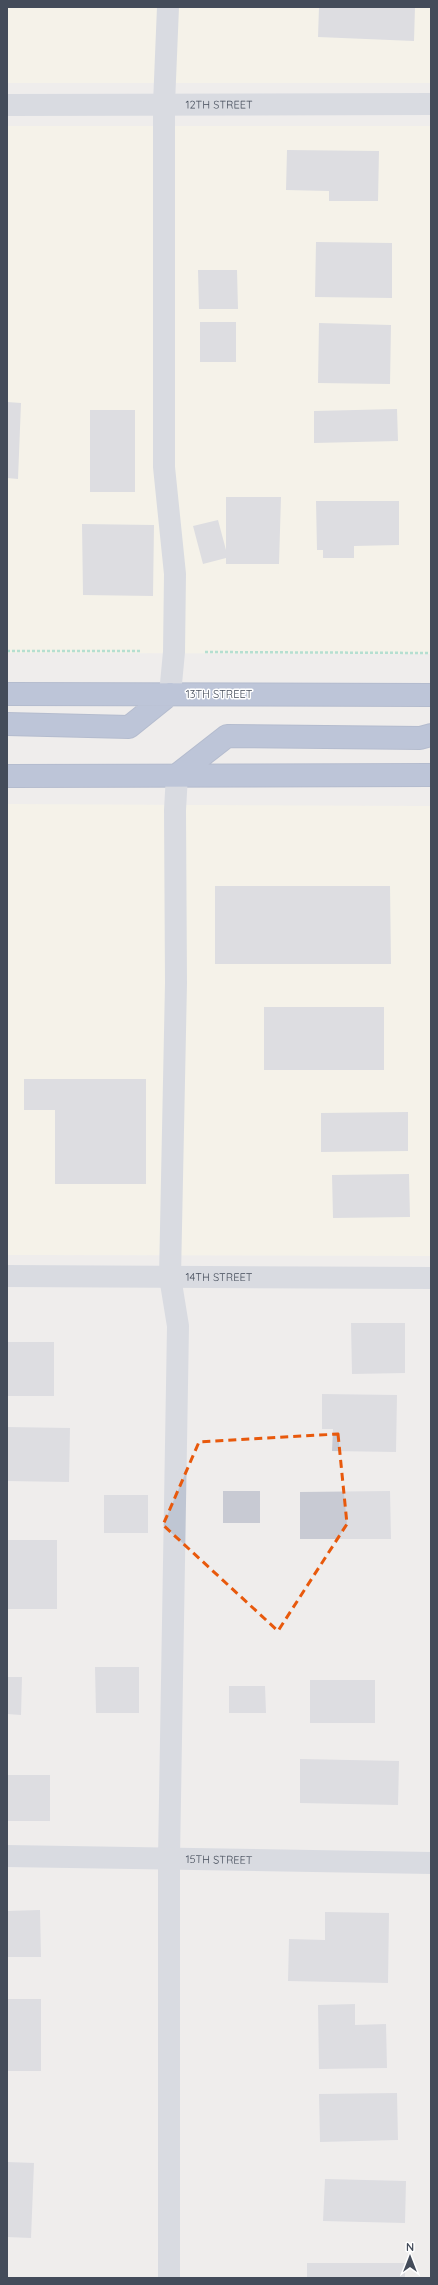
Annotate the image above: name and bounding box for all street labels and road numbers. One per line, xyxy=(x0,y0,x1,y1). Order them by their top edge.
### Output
street label: 12TH STREET xyxy=(185,97,253,112)
street label: 13TH STREET xyxy=(186,687,253,701)
street label: 14TH STREET xyxy=(186,1270,253,1284)
street label: 15TH STREET xyxy=(185,1852,253,1867)

